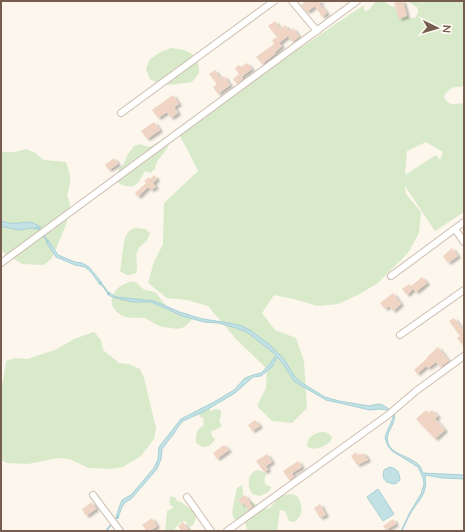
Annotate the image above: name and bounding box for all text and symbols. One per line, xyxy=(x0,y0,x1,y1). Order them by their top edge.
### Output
north arrow xyxy=(417,8,457,48)
text: N xyxy=(439,24,454,34)

